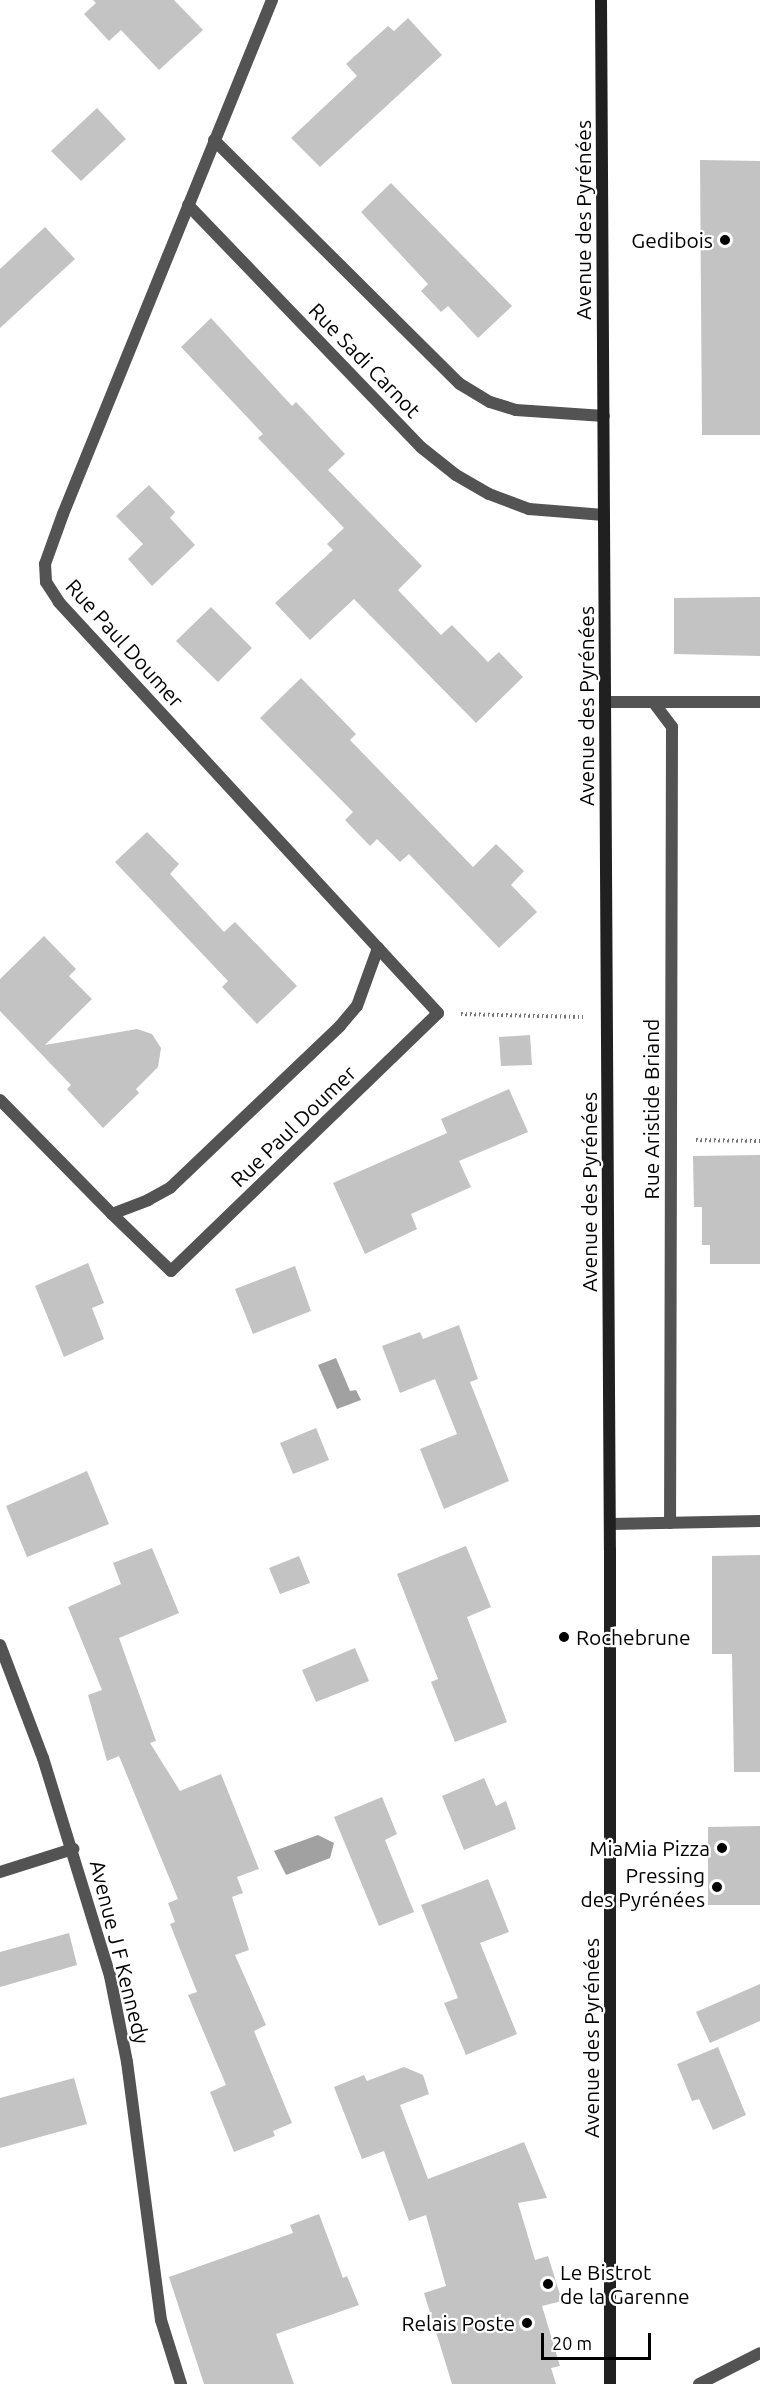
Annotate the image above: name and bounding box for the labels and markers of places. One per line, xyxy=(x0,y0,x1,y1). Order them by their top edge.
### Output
place label: Gedibois xyxy=(631,227,713,253)
marker: Gedibois xyxy=(718,233,732,247)
place label: Rochebrune xyxy=(576,1624,690,1650)
marker: Rochebrune xyxy=(557,1630,571,1644)
place label: MiaMia Pizza xyxy=(589,1835,710,1861)
marker: MiaMia Pizza xyxy=(715,1841,729,1855)
place label: Pressing des Pyrénées xyxy=(580,1862,705,1912)
marker: Pressing des Pyrénées xyxy=(710,1880,724,1894)
place label: Le Bistrot de la Garenne xyxy=(560,2259,690,2309)
marker: Le Bistrot de la Garenne xyxy=(541,2277,555,2291)
place label: Relais Poste xyxy=(401,2310,515,2336)
marker: Relais Poste xyxy=(520,2316,534,2330)

